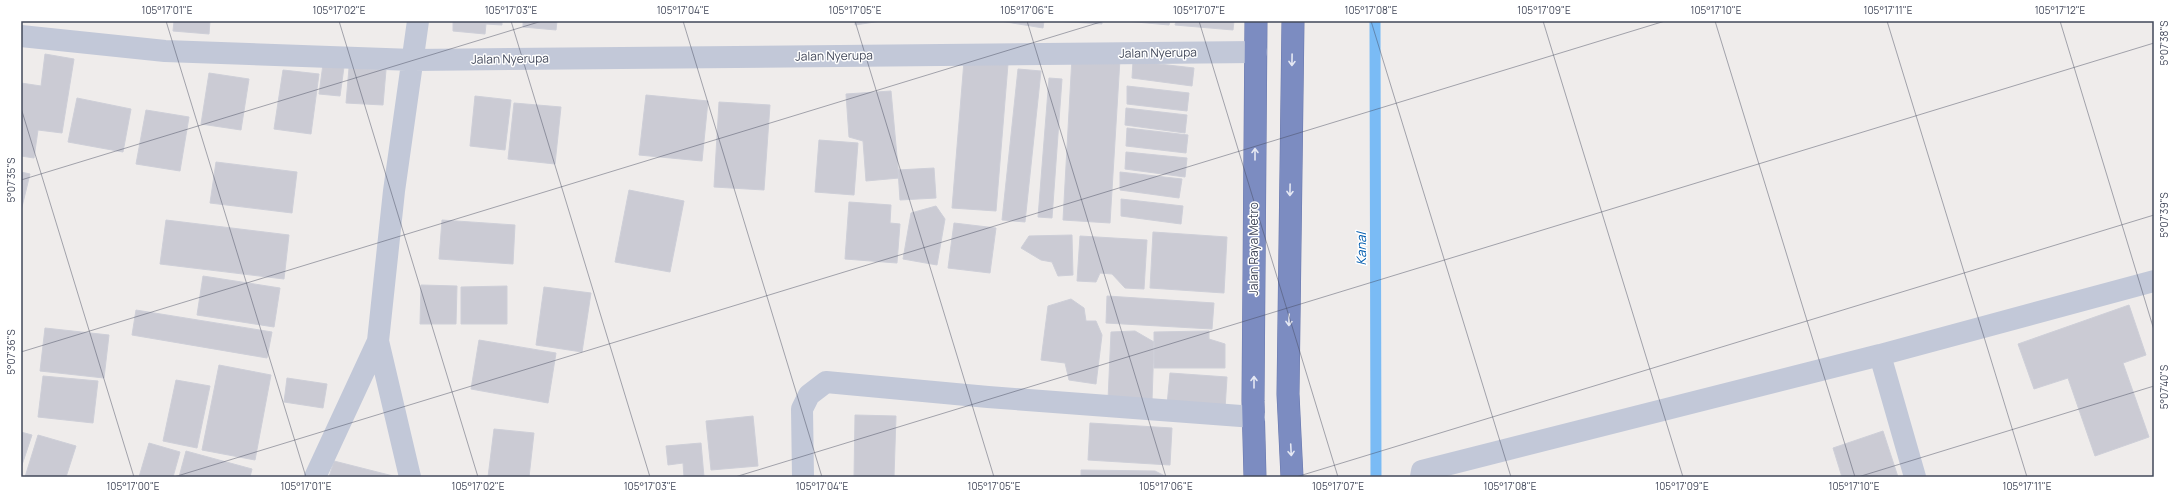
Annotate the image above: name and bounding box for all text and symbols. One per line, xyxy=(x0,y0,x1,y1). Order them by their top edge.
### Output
text: 105°17'01"E xyxy=(142,3,193,17)
text: 105°17'02"E xyxy=(313,3,366,17)
text: 105°17'03"E xyxy=(485,3,538,17)
text: 105°17'04"E xyxy=(657,3,710,17)
text: 105°17'05"E xyxy=(829,3,882,17)
text: 105°17'06"E xyxy=(1000,3,1054,17)
text: 105°17'07"E xyxy=(1173,3,1225,17)
text: 105°17'08"E xyxy=(1345,3,1398,17)
text: 105°17'09"E xyxy=(1517,3,1571,17)
text: 105°17'10"E xyxy=(1691,3,1742,17)
text: 105°17'11"E xyxy=(1864,3,1913,17)
text: 105°17'12"E xyxy=(2035,3,2086,17)
text: 5°07'38"S xyxy=(2157,21,2171,65)
street label: Jalan Nyerupa xyxy=(1119,43,1197,62)
street label: Jalan Nyerupa xyxy=(795,46,873,65)
street label: Jalan Nyerupa xyxy=(471,49,549,68)
one-way arrow xyxy=(1288,53,1296,66)
one-way arrow xyxy=(1251,148,1259,161)
text: 5°07'35"S xyxy=(4,158,18,202)
one-way arrow xyxy=(1286,183,1294,196)
text: 5°07'39"S xyxy=(2157,192,2171,238)
street label: Jalan Raya Metro xyxy=(1245,202,1262,296)
water label: Kanal xyxy=(1352,231,1370,265)
one-way arrow xyxy=(1285,313,1293,326)
text: 5°07'36"S xyxy=(4,329,18,375)
text: 5°07'40"S xyxy=(2157,365,2171,409)
one-way arrow xyxy=(1250,376,1258,389)
one-way arrow xyxy=(1287,443,1294,456)
text: 105°17'00"E xyxy=(106,479,160,493)
text: 105°17'01"E xyxy=(281,479,332,493)
text: 105°17'02"E xyxy=(452,479,505,493)
text: 105°17'03"E xyxy=(624,479,677,493)
text: 105°17'04"E xyxy=(796,479,849,493)
text: 105°17'05"E xyxy=(968,479,1021,493)
text: 105°17'06"E xyxy=(1139,479,1193,493)
text: 105°17'07"E xyxy=(1312,479,1364,493)
text: 105°17'08"E xyxy=(1484,479,1537,493)
text: 105°17'09"E xyxy=(1655,479,1709,493)
text: 105°17'10"E xyxy=(1829,479,1880,493)
text: 105°17'11"E xyxy=(2003,479,2052,493)

